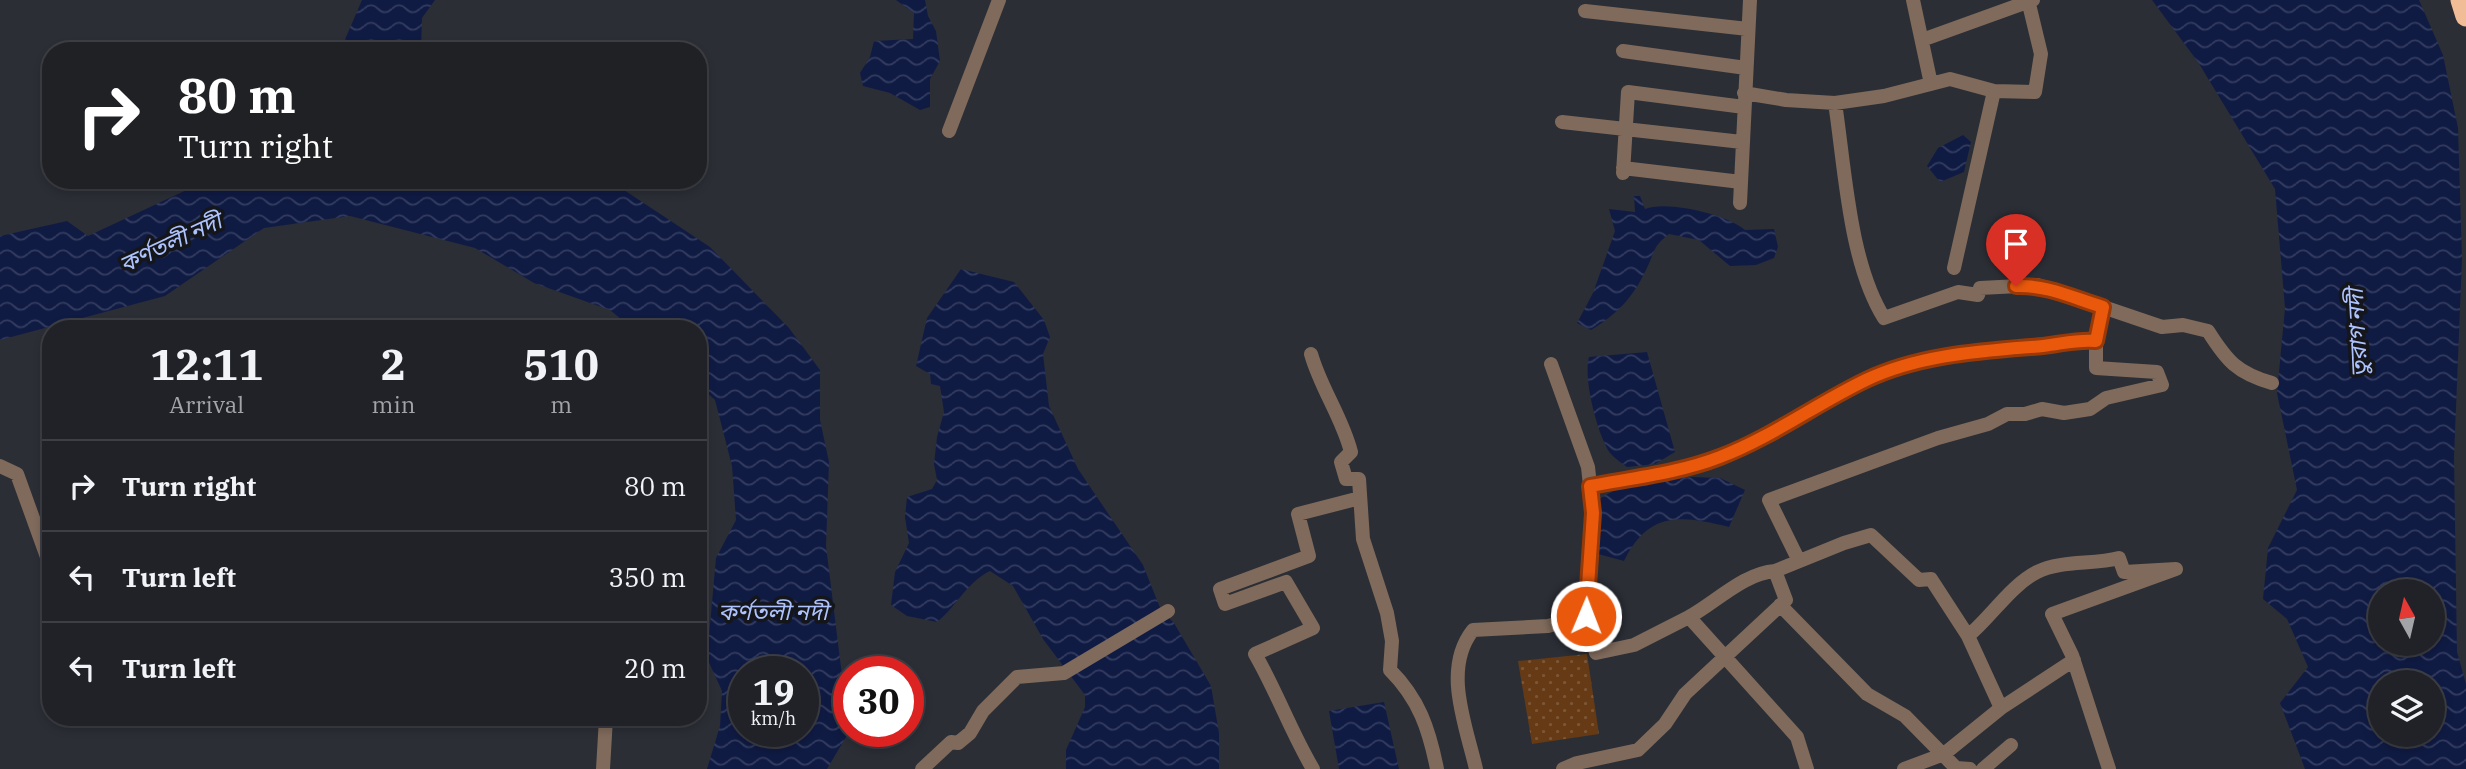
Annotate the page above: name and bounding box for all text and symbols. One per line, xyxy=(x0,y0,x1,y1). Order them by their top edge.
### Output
text: 80 m xyxy=(178,63,296,126)
icon: right xyxy=(63,70,154,161)
text: Turn right xyxy=(178,125,333,167)
water label: কর্ণতলী নদী xyxy=(114,204,230,279)
pin xyxy=(1986,214,2046,286)
icon: arrive xyxy=(1997,225,2035,263)
water label: তুরাগ নদী xyxy=(2339,284,2373,378)
text: 12:11 xyxy=(150,337,264,392)
text: 2 xyxy=(381,337,406,392)
text: 510 xyxy=(523,337,599,392)
text: Arrival xyxy=(169,389,244,419)
text: min xyxy=(372,389,415,419)
text: m xyxy=(550,389,572,419)
icon: right xyxy=(63,467,101,505)
text: Turn right xyxy=(122,469,256,503)
text: 80 m xyxy=(624,469,686,503)
icon: left xyxy=(63,558,101,596)
text: Turn left xyxy=(122,560,236,594)
text: 350 m xyxy=(608,560,686,594)
position arrow xyxy=(1549,579,1623,653)
north arrow xyxy=(2368,579,2445,656)
map controls xyxy=(2368,579,2445,747)
water label: কর্ণতলী নদী xyxy=(718,596,832,626)
icon: left xyxy=(63,649,101,687)
text: Turn left xyxy=(122,651,236,685)
text: 20 m xyxy=(624,651,686,685)
speed limit sign: 30 xyxy=(833,656,924,747)
text: 19 xyxy=(752,669,795,715)
button: layers xyxy=(2368,670,2445,747)
text: km/h xyxy=(751,707,796,730)

